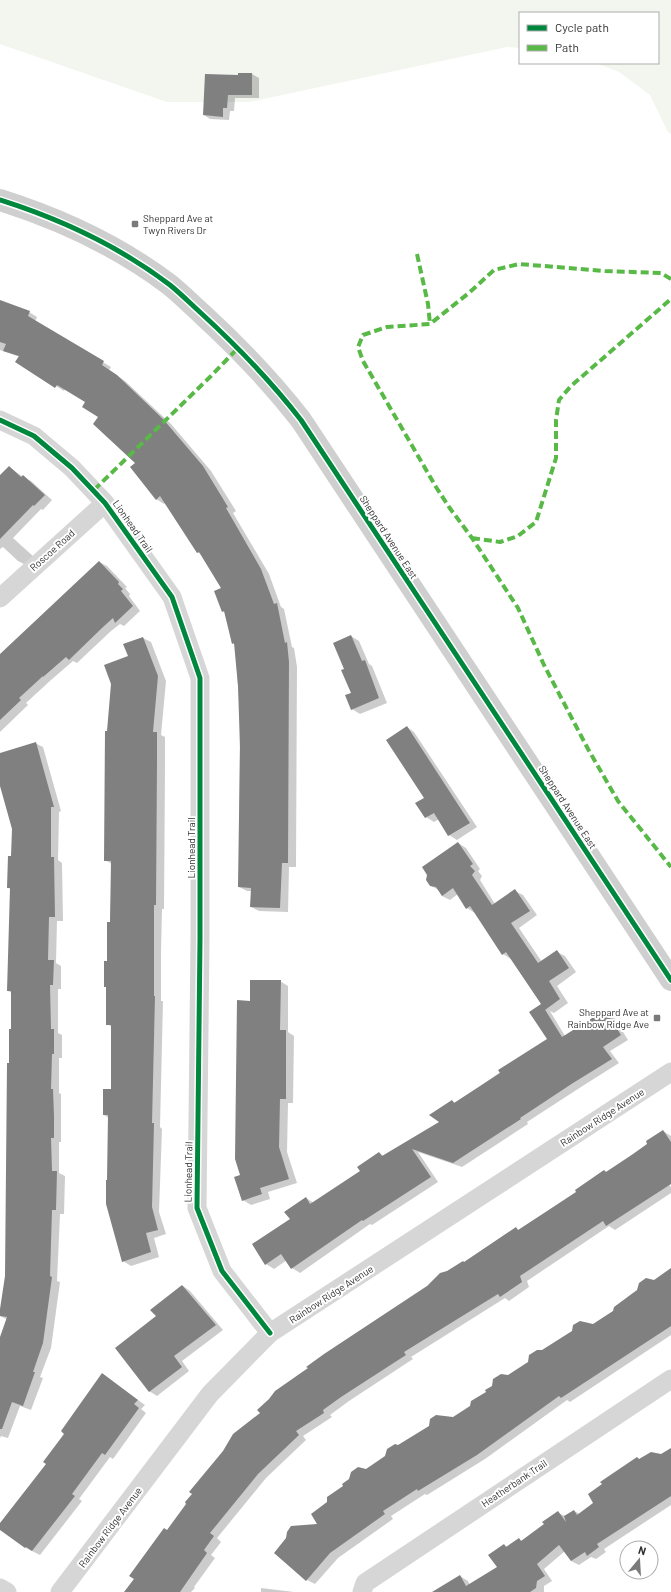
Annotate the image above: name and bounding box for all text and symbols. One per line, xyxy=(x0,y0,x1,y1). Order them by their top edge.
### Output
legend xyxy=(519,12,659,64)
text: Cycle path xyxy=(555,20,609,34)
text: Path xyxy=(555,40,579,54)
place label: Sheppard Ave at Twyn Rivers Dr xyxy=(143,212,213,236)
marker: Sheppard Ave at Twyn Rivers Dr xyxy=(130,219,140,229)
street label: Sheppard Avenue East xyxy=(358,493,421,581)
street label: Lionhead Trail xyxy=(111,498,155,554)
street label: Roscoe Road xyxy=(27,527,77,573)
street label: Sheppard Avenue East xyxy=(537,763,600,851)
street label: Lionhead Trail xyxy=(185,818,197,878)
place label: Sheppard Ave at Rainbow Ridge Ave xyxy=(567,1006,649,1030)
marker: Sheppard Ave at Rainbow Ridge Ave xyxy=(652,1013,662,1023)
street label: Rainbow Ridge Avenue xyxy=(558,1085,646,1149)
street label: Lionhead Trail xyxy=(181,1141,195,1203)
street label: Rainbow Ridge Avenue xyxy=(287,1262,375,1326)
street label: Heatherbank Trail xyxy=(479,1457,549,1509)
street label: Rainbow Ridge Avenue xyxy=(76,1484,144,1570)
north arrow xyxy=(619,1540,659,1580)
text: N xyxy=(637,1543,648,1557)

